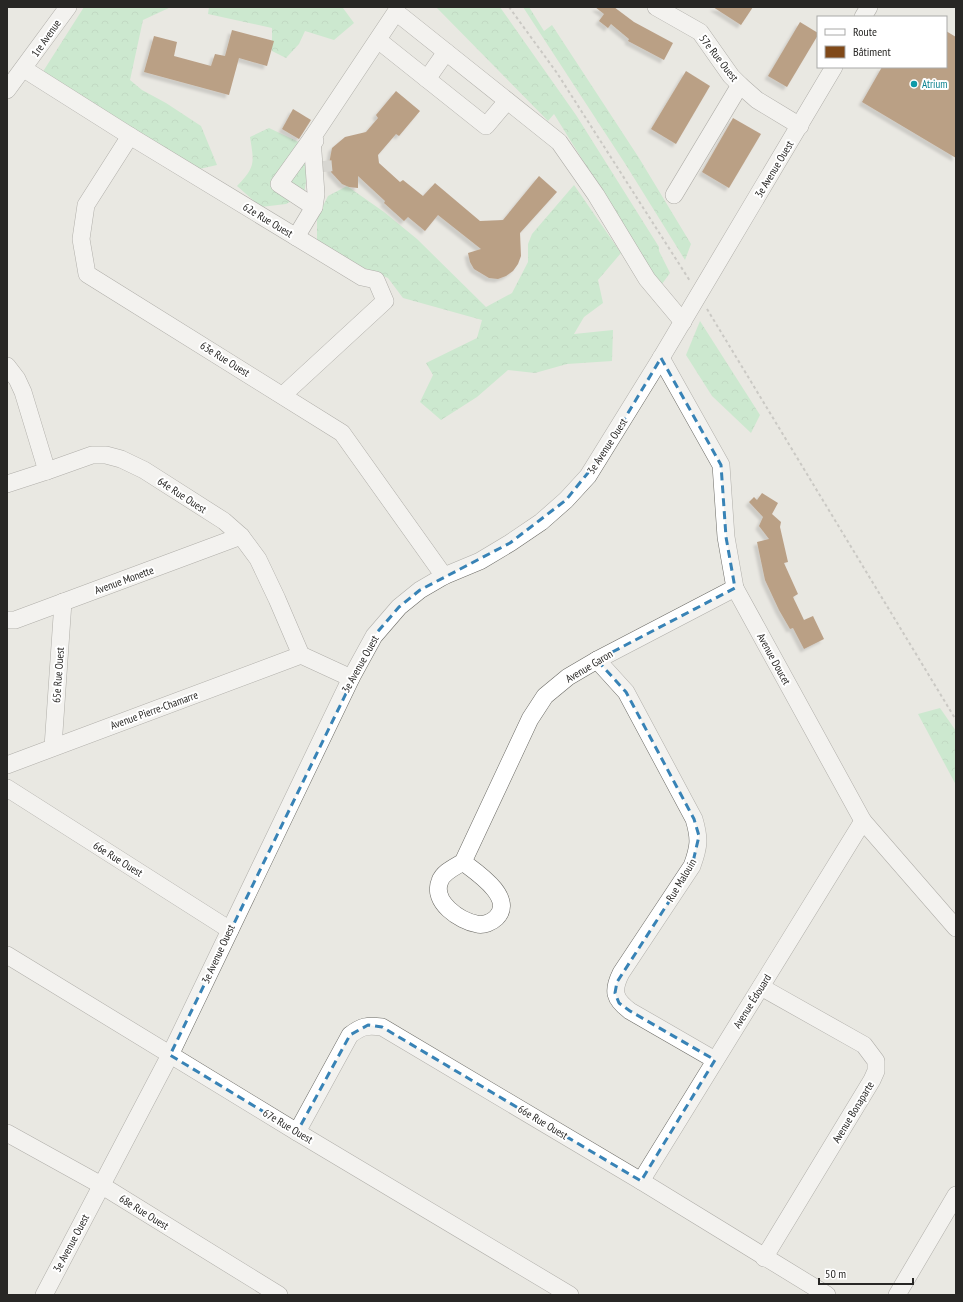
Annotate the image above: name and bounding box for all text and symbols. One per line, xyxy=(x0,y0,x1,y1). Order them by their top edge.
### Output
street label: 1re Avenue xyxy=(28,16,64,59)
legend xyxy=(817,16,947,68)
text: Route xyxy=(853,24,877,39)
street label: 57e Rue Ouest xyxy=(696,32,742,84)
text: Bâtiment xyxy=(853,44,891,59)
place label: Atrium xyxy=(922,77,947,91)
marker: Atrium xyxy=(909,79,919,89)
street label: 3e Avenue Ouest xyxy=(752,138,796,200)
street label: 62e Rue Ouest xyxy=(240,200,296,240)
street label: 63e Rue Ouest xyxy=(198,338,252,380)
street label: 3e Avenue Ouest xyxy=(584,415,630,477)
street label: 64e Rue Ouest xyxy=(155,474,209,516)
street label: Avenue Monette xyxy=(93,563,156,597)
street label: Avenue Doucet xyxy=(754,631,794,687)
street label: 3e Avenue Ouest xyxy=(338,633,382,695)
street label: Avenue Garon xyxy=(563,646,615,686)
street label: 65e Rue Ouest xyxy=(49,647,67,703)
street label: Avenue Pierre-Chamarre xyxy=(108,687,200,732)
street label: 66e Rue Ouest xyxy=(91,838,145,880)
street label: Rue Malouin xyxy=(663,856,699,904)
street label: 3e Avenue Ouest xyxy=(198,922,238,986)
street label: Avenue Édouard xyxy=(730,971,774,1031)
street label: Avenue Bonaparte xyxy=(829,1078,877,1145)
street label: 66e Rue Ouest xyxy=(515,1102,571,1142)
street label: 67e Rue Ouest xyxy=(261,1106,315,1146)
street label: 68e Rue Ouest xyxy=(117,1191,171,1233)
street label: 3e Avenue Ouest xyxy=(50,1212,92,1274)
scale bar xyxy=(819,1260,913,1286)
text: 50 m xyxy=(825,1266,846,1281)

